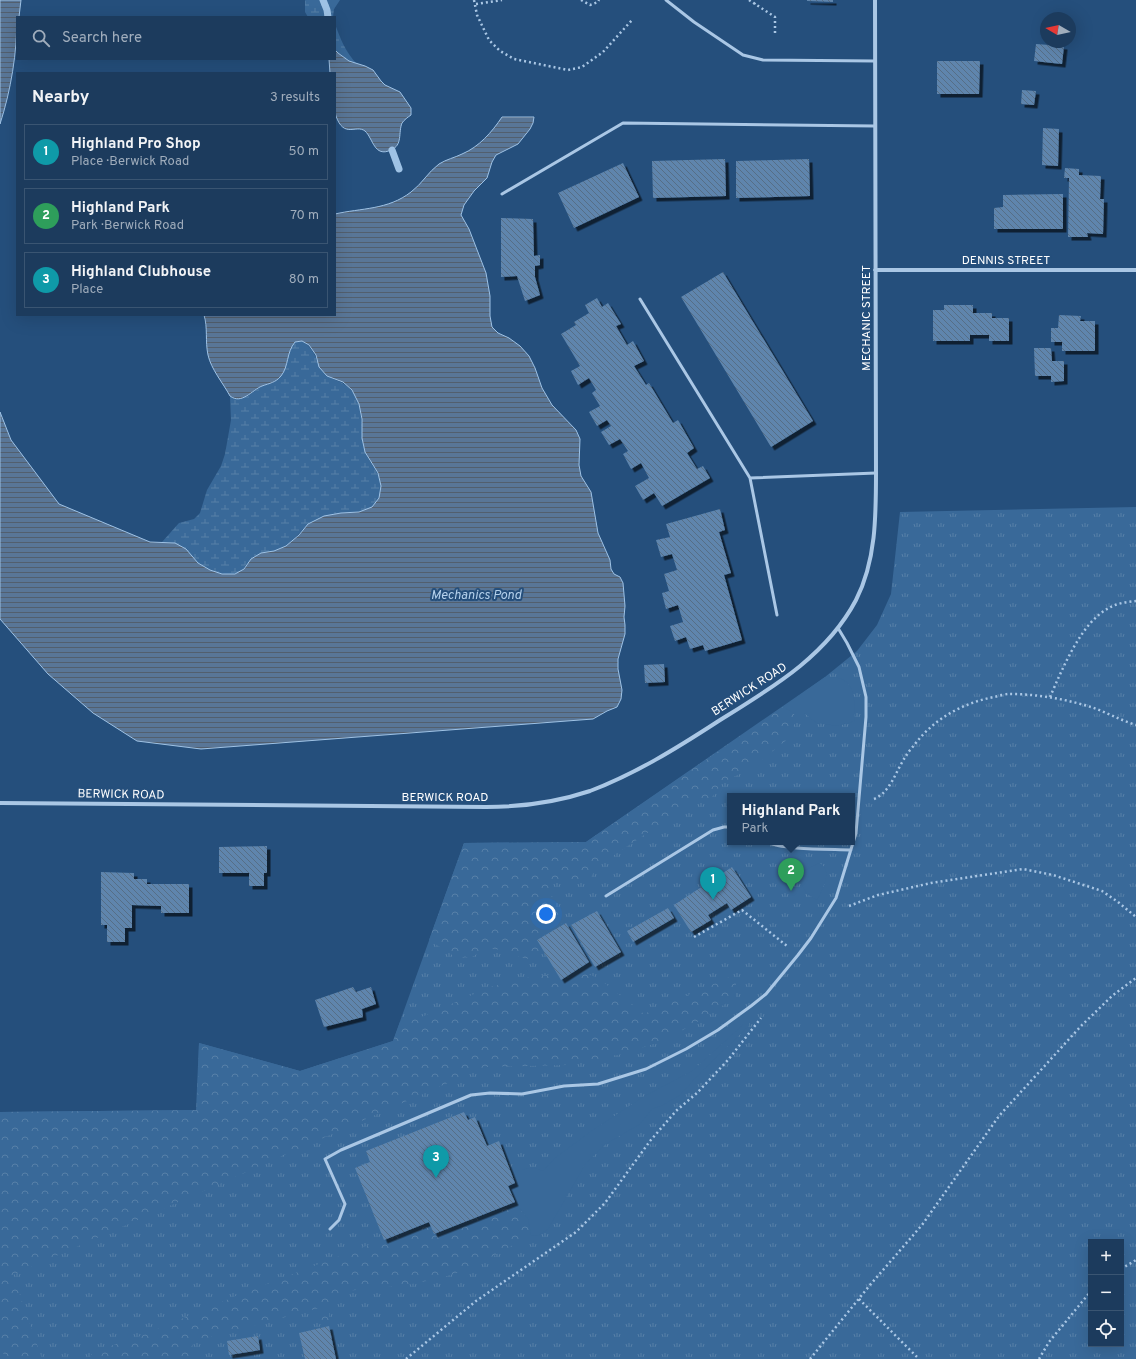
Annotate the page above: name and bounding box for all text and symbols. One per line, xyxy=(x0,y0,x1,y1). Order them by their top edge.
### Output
north arrow xyxy=(1040,12,1076,48)
search box xyxy=(16,16,336,60)
icon: search xyxy=(30,27,52,49)
text: Search here xyxy=(62,29,142,48)
text: Nearby xyxy=(32,87,89,109)
text: 3 results xyxy=(270,90,320,106)
text: Highland Pro Shop xyxy=(71,135,201,154)
text: 1 xyxy=(43,144,49,160)
text: 50 m xyxy=(289,144,319,160)
text: Place · Berwick Road xyxy=(71,154,189,170)
text: Highland Park xyxy=(71,199,170,218)
text: 2 xyxy=(42,208,50,224)
text: 70 m xyxy=(290,208,319,224)
text: Park · Berwick Road xyxy=(71,218,184,234)
street label: DENNIS STREET xyxy=(962,253,1050,269)
text: Highland Clubhouse xyxy=(71,263,211,282)
street label: MECHANIC STREET xyxy=(859,265,875,371)
text: 3 xyxy=(42,272,50,288)
text: 80 m xyxy=(289,272,319,288)
text: Place xyxy=(71,282,103,298)
water label: Mechanics Pond xyxy=(431,588,522,604)
street label: BERWICK ROAD xyxy=(709,659,790,720)
street label: BERWICK ROAD xyxy=(77,786,165,804)
street label: BERWICK ROAD xyxy=(402,790,488,806)
popup xyxy=(727,793,855,845)
text: Highland Park xyxy=(741,802,841,821)
text: Park xyxy=(741,821,768,837)
pin: 2 xyxy=(778,858,804,891)
pin: 1 xyxy=(700,867,726,900)
your location xyxy=(536,904,556,924)
pin: 3 xyxy=(423,1145,449,1178)
map controls xyxy=(1088,1239,1124,1347)
button: + xyxy=(1088,1239,1124,1275)
button: − xyxy=(1088,1275,1124,1311)
button: locate xyxy=(1088,1311,1124,1347)

